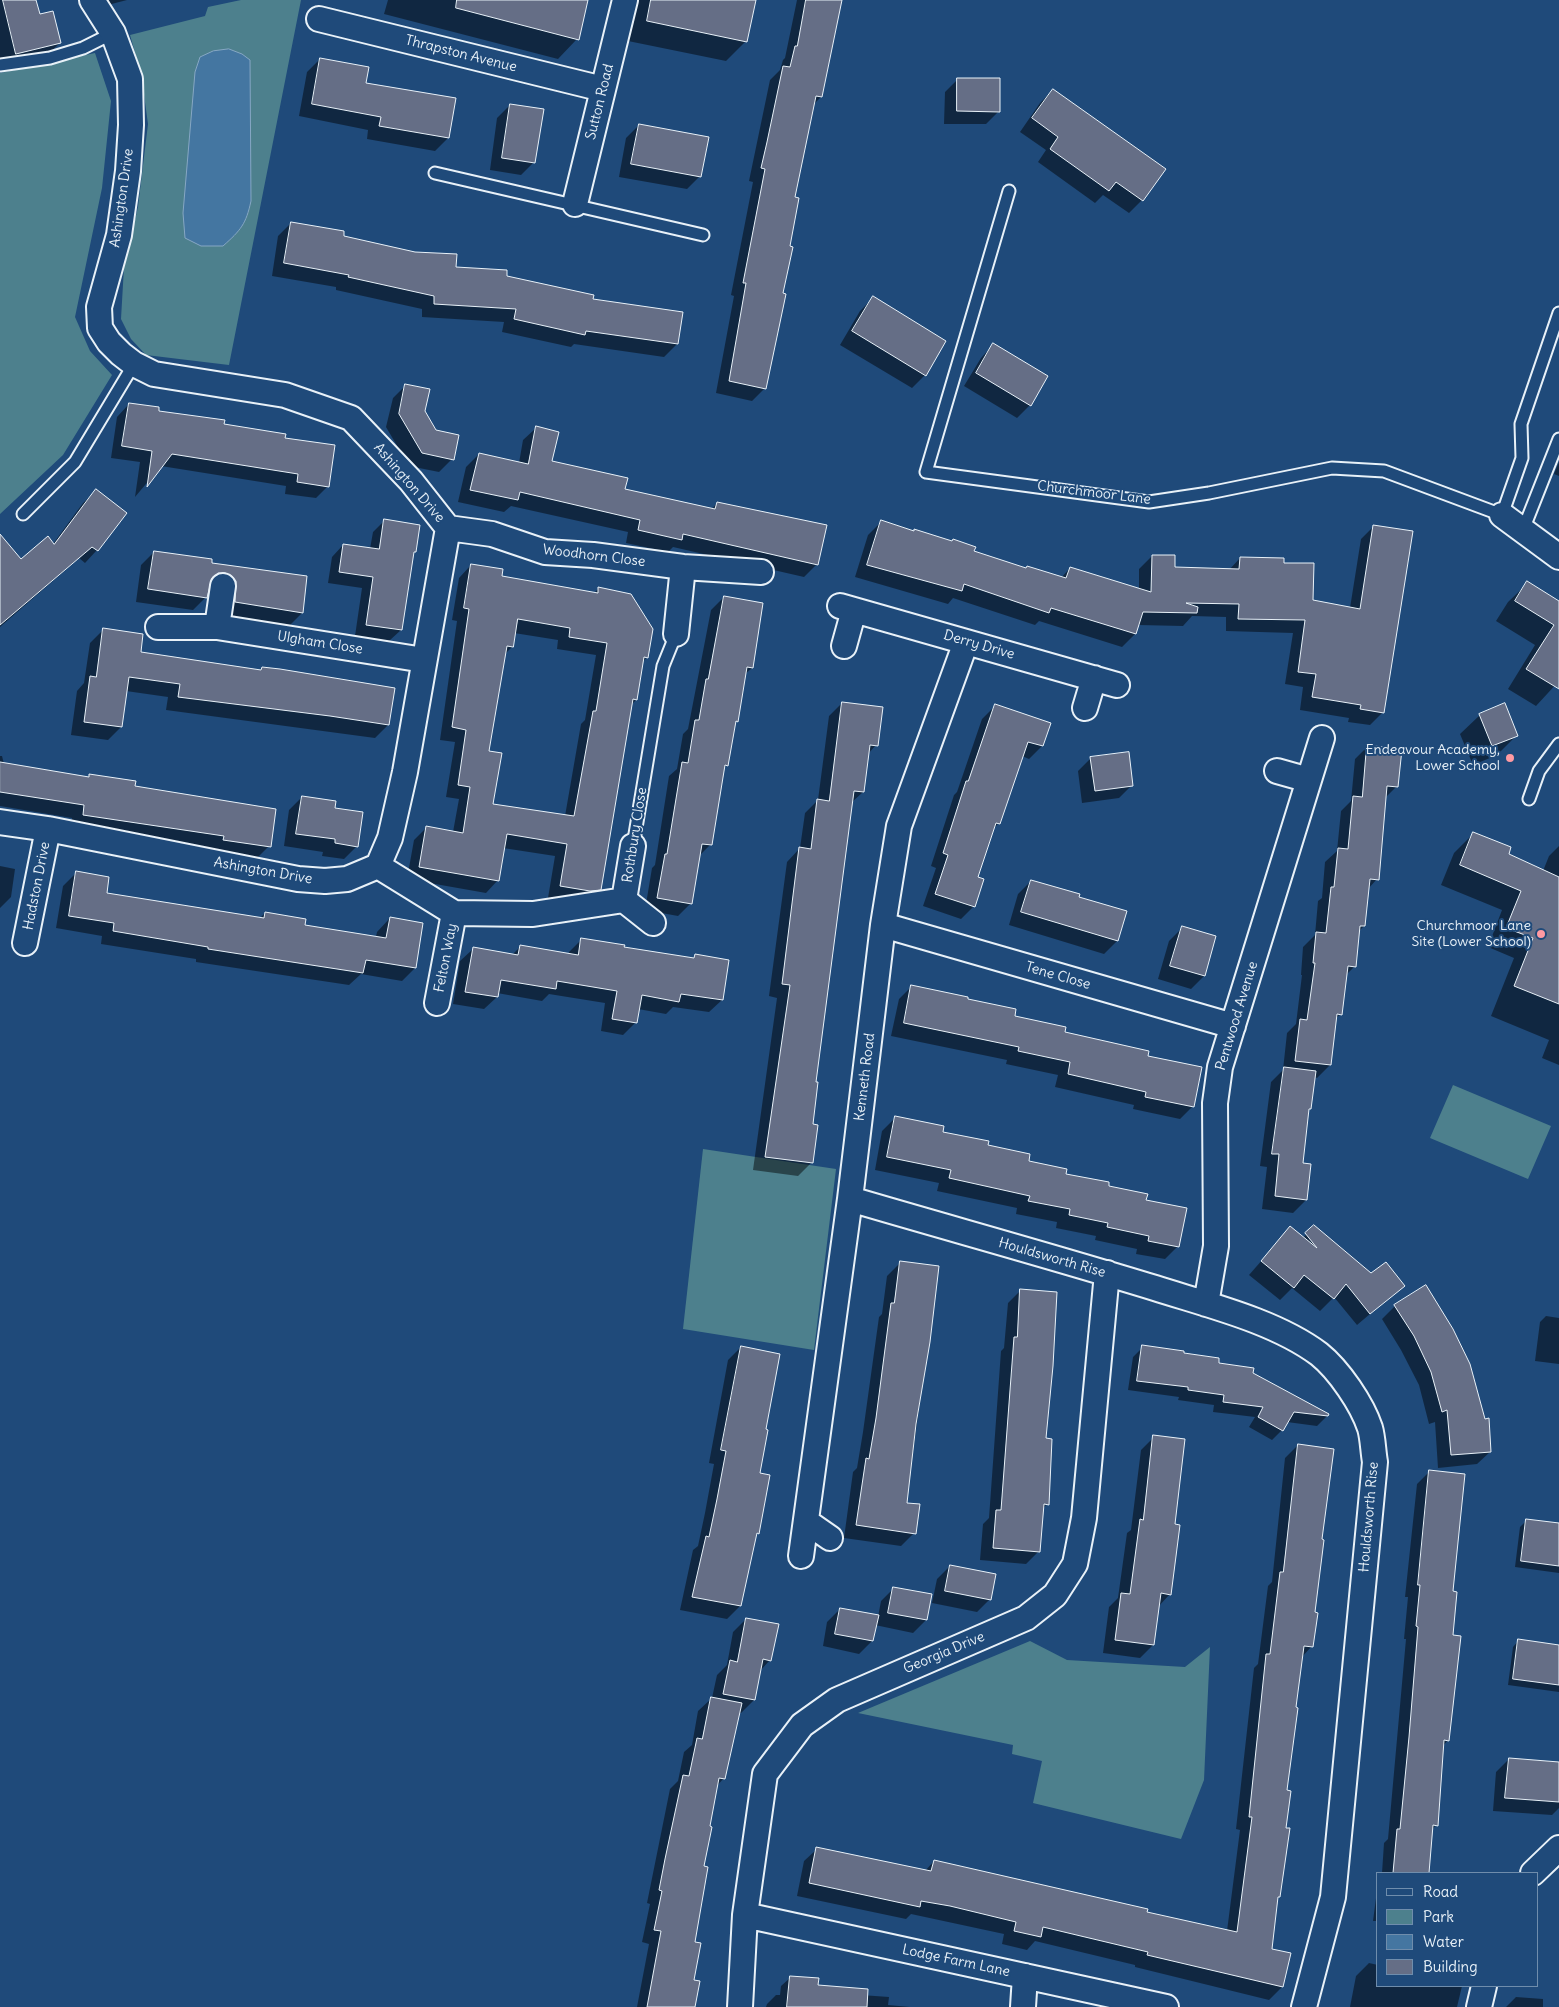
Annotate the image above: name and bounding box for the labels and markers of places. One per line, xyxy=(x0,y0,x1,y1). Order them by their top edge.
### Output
place label: Endeavour Academy, Lower School xyxy=(1365,742,1500,774)
marker: Endeavour Academy, Lower School xyxy=(1504,752,1516,764)
place label: Churchmoor Lane Site (Lower School) xyxy=(1411,918,1531,950)
marker: Churchmoor Lane Site (Lower School) xyxy=(1535,928,1547,940)

